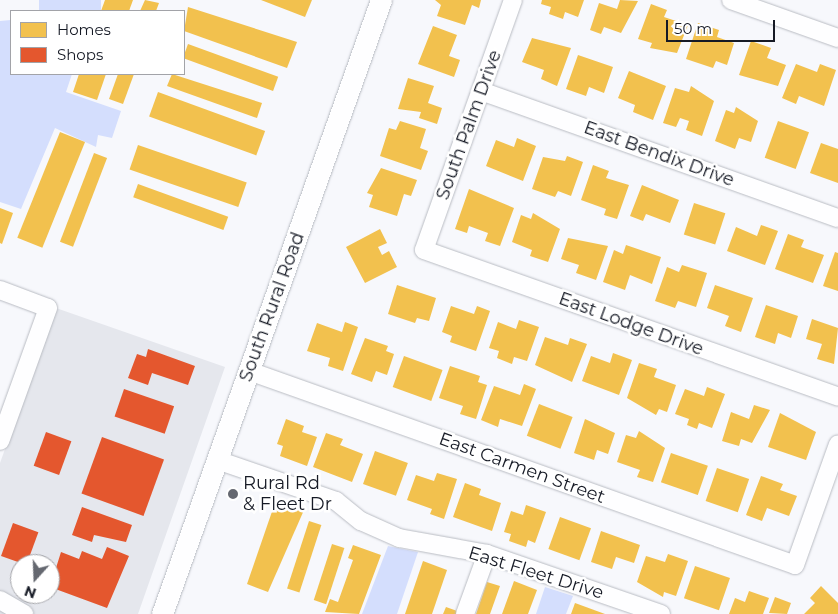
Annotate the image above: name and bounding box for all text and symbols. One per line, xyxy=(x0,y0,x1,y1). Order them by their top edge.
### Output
legend xyxy=(10,10,185,75)
scale bar xyxy=(668,10,777,42)
text: 50 m xyxy=(674,19,712,38)
text: Homes xyxy=(57,20,111,39)
text: Shops xyxy=(57,45,103,64)
street label: South Palm Drive xyxy=(432,47,506,203)
street label: East Bendix Drive xyxy=(581,117,737,191)
street label: South Rural Road xyxy=(235,229,309,385)
street label: East Lodge Drive xyxy=(556,288,706,360)
street label: East Carmen Street xyxy=(436,428,608,508)
place label: Rural Rd & Fleet Dr xyxy=(243,473,332,516)
marker: Rural Rd & Fleet Dr xyxy=(227,488,239,500)
street label: East Fleet Drive xyxy=(466,542,606,604)
north arrow xyxy=(10,554,60,604)
text: N xyxy=(22,582,39,603)

